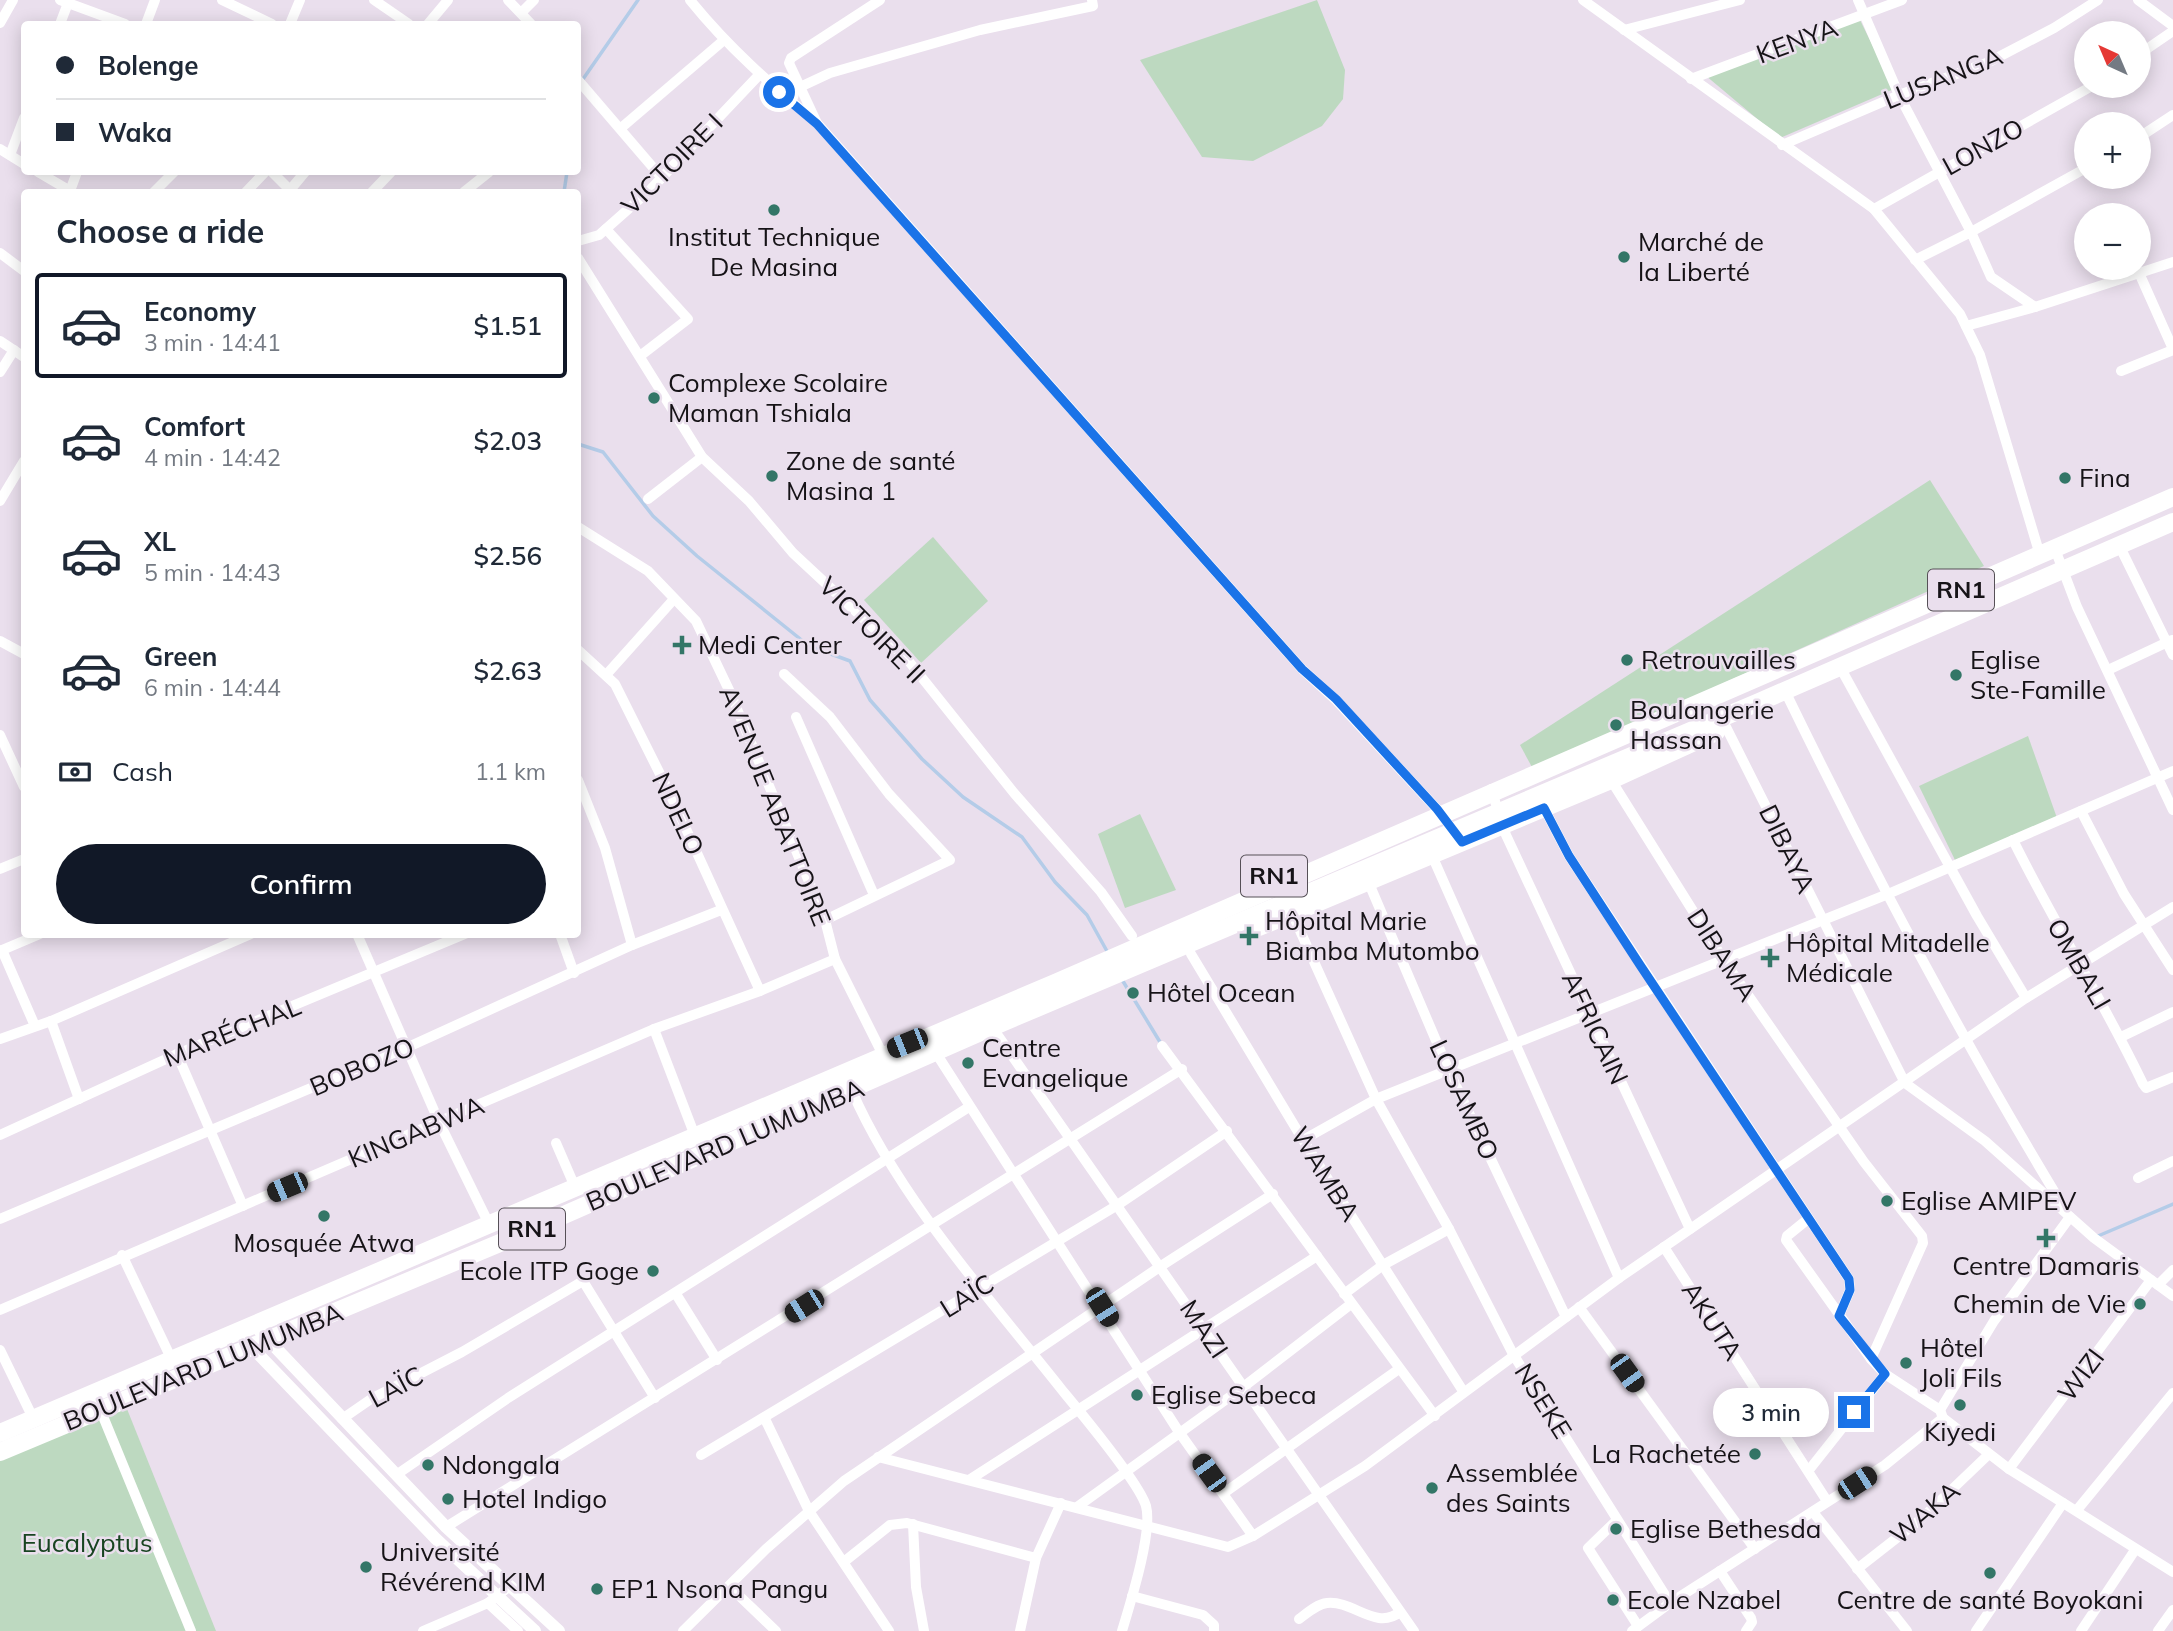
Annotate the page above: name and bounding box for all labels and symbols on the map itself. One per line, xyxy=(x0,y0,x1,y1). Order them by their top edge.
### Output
street label: KENYA xyxy=(1752,11,1842,70)
north arrow xyxy=(2074,21,2151,98)
street label: LUSANGA xyxy=(1879,39,2007,116)
route start xyxy=(763,76,795,108)
street label: VICTOIRE I xyxy=(614,106,729,221)
street label: LONZO xyxy=(1936,111,2029,182)
marker: Institut Technique De Masina xyxy=(766,202,782,218)
place label: Institut Technique De Masina xyxy=(668,220,880,283)
place label: Marché de la Liberté xyxy=(1638,225,1764,288)
marker: Marché de la Liberté xyxy=(1616,249,1632,265)
place label: Complexe Scolaire Maman Tshiala xyxy=(668,366,888,429)
marker: Complexe Scolaire Maman Tshiala xyxy=(646,390,662,406)
place label: Zone de santé Masina 1 xyxy=(786,444,956,507)
place label: Fina xyxy=(2079,461,2131,494)
marker: Zone de santé Masina 1 xyxy=(764,468,780,484)
marker: Fina xyxy=(2057,470,2073,486)
street label: VICTOIRE II xyxy=(812,569,933,690)
road number: RN1 xyxy=(1928,570,1994,610)
place label: Medi Center xyxy=(698,628,842,661)
marker: Medi Center xyxy=(672,635,692,655)
place label: Retrouvailles xyxy=(1641,643,1796,676)
place label: Eglise Ste-Famille xyxy=(1970,643,2106,706)
marker: Retrouvailles xyxy=(1619,652,1635,668)
marker: Eglise Ste-Famille xyxy=(1948,667,1964,683)
street label: AVENUE ABATTOIRE xyxy=(712,681,839,931)
place label: Boulangerie Hassan xyxy=(1630,693,1774,756)
marker: Boulangerie Hassan xyxy=(1608,717,1624,733)
street label: NDELO xyxy=(645,767,712,860)
street label: DIBAYA xyxy=(1752,799,1823,898)
road number: RN1 xyxy=(1241,856,1307,896)
street label: DIBAMA xyxy=(1680,902,1765,1007)
place label: Hôpital Marie Biamba Mutombo xyxy=(1265,904,1480,967)
street label: OMBALI xyxy=(2040,912,2119,1015)
marker: Hôpital Marie Biamba Mutombo xyxy=(1239,926,1259,946)
place label: Hôpital Mitadelle Médicale xyxy=(1786,926,1990,989)
marker: Hôpital Mitadelle Médicale xyxy=(1760,948,1780,968)
street label: AFRICAIN xyxy=(1555,966,1636,1090)
place label: Hôtel Ocean xyxy=(1147,976,1295,1009)
marker: Hôtel Ocean xyxy=(1125,985,1141,1001)
street label: MARÉCHAL xyxy=(158,989,305,1074)
car xyxy=(884,1025,931,1061)
street label: BOBOZO xyxy=(305,1030,419,1103)
place label: Centre Evangelique xyxy=(982,1031,1128,1094)
street label: LOSAMBO xyxy=(1422,1035,1507,1165)
marker: Centre Evangelique xyxy=(960,1055,976,1071)
street label: BOULEVARD LUMUMBA xyxy=(581,1071,869,1218)
street label: KINGABWA xyxy=(343,1088,489,1175)
street label: WAMBA xyxy=(1283,1120,1367,1227)
car xyxy=(264,1169,311,1205)
place label: Eglise AMIPEV xyxy=(1901,1184,2077,1217)
marker: Eglise AMIPEV xyxy=(1879,1193,1895,1209)
marker: Mosquée Atwa xyxy=(316,1208,332,1224)
road number: RN1 xyxy=(499,1209,565,1250)
place label: Mosquée Atwa xyxy=(233,1226,415,1259)
marker: Centre Damaris xyxy=(2036,1228,2056,1248)
place label: Centre Damaris xyxy=(1952,1249,2140,1282)
place label: Ecole ITP Goge xyxy=(459,1254,639,1287)
marker: Ecole ITP Goge xyxy=(645,1263,661,1279)
street label: LAÏC xyxy=(934,1266,1000,1325)
street label: AKUTA xyxy=(1675,1275,1750,1366)
car xyxy=(1082,1284,1123,1330)
car xyxy=(781,1286,828,1326)
place label: Chemin de Vie xyxy=(1953,1287,2126,1320)
street label: MAZI xyxy=(1173,1293,1236,1364)
street label: BOULEVARD LUMUMBA xyxy=(58,1295,347,1438)
marker: Chemin de Vie xyxy=(2132,1296,2148,1312)
place label: Hôtel Joli Fils xyxy=(1920,1331,2002,1394)
street label: WIZI xyxy=(2050,1342,2111,1408)
car xyxy=(1607,1350,1648,1396)
marker: Hôtel Joli Fils xyxy=(1898,1355,1914,1371)
street label: NSEKE xyxy=(1508,1357,1579,1445)
street label: LAÏC xyxy=(363,1359,429,1415)
place label: Eglise Sebeca xyxy=(1151,1378,1317,1411)
marker: Eglise Sebeca xyxy=(1129,1387,1145,1403)
callout: 3 min xyxy=(1714,1388,1829,1436)
route end xyxy=(1838,1396,1870,1428)
marker: Kiyedi xyxy=(1952,1397,1968,1413)
place label: Kiyedi xyxy=(1924,1415,1996,1448)
place label: La Rachetée xyxy=(1591,1437,1741,1470)
marker: La Rachetée xyxy=(1747,1446,1763,1462)
place label: Ndongala xyxy=(442,1448,560,1481)
car xyxy=(1189,1450,1230,1496)
place label: Assemblée des Saints xyxy=(1446,1456,1578,1519)
marker: Ndongala xyxy=(420,1457,436,1473)
car xyxy=(1834,1463,1881,1503)
street label: WAKA xyxy=(1883,1474,1966,1551)
marker: Assemblée des Saints xyxy=(1424,1480,1440,1496)
place label: Hotel Indigo xyxy=(462,1482,607,1515)
marker: Hotel Indigo xyxy=(440,1491,456,1507)
place label: Eglise Bethesda xyxy=(1630,1512,1821,1545)
marker: Eglise Bethesda xyxy=(1608,1521,1624,1537)
park label: Eucalyptus xyxy=(21,1526,153,1559)
place label: Université Révérend KIM xyxy=(380,1535,546,1598)
marker: Université Révérend KIM xyxy=(358,1559,374,1575)
marker: Centre de santé Boyokani xyxy=(1982,1565,1998,1581)
place label: EP1 Nsona Pangu xyxy=(611,1572,828,1605)
marker: EP1 Nsona Pangu xyxy=(589,1581,605,1597)
place label: Ecole Nzabel xyxy=(1627,1583,1781,1616)
place label: Centre de santé Boyokani xyxy=(1837,1583,2143,1616)
marker: Ecole Nzabel xyxy=(1605,1592,1621,1608)

